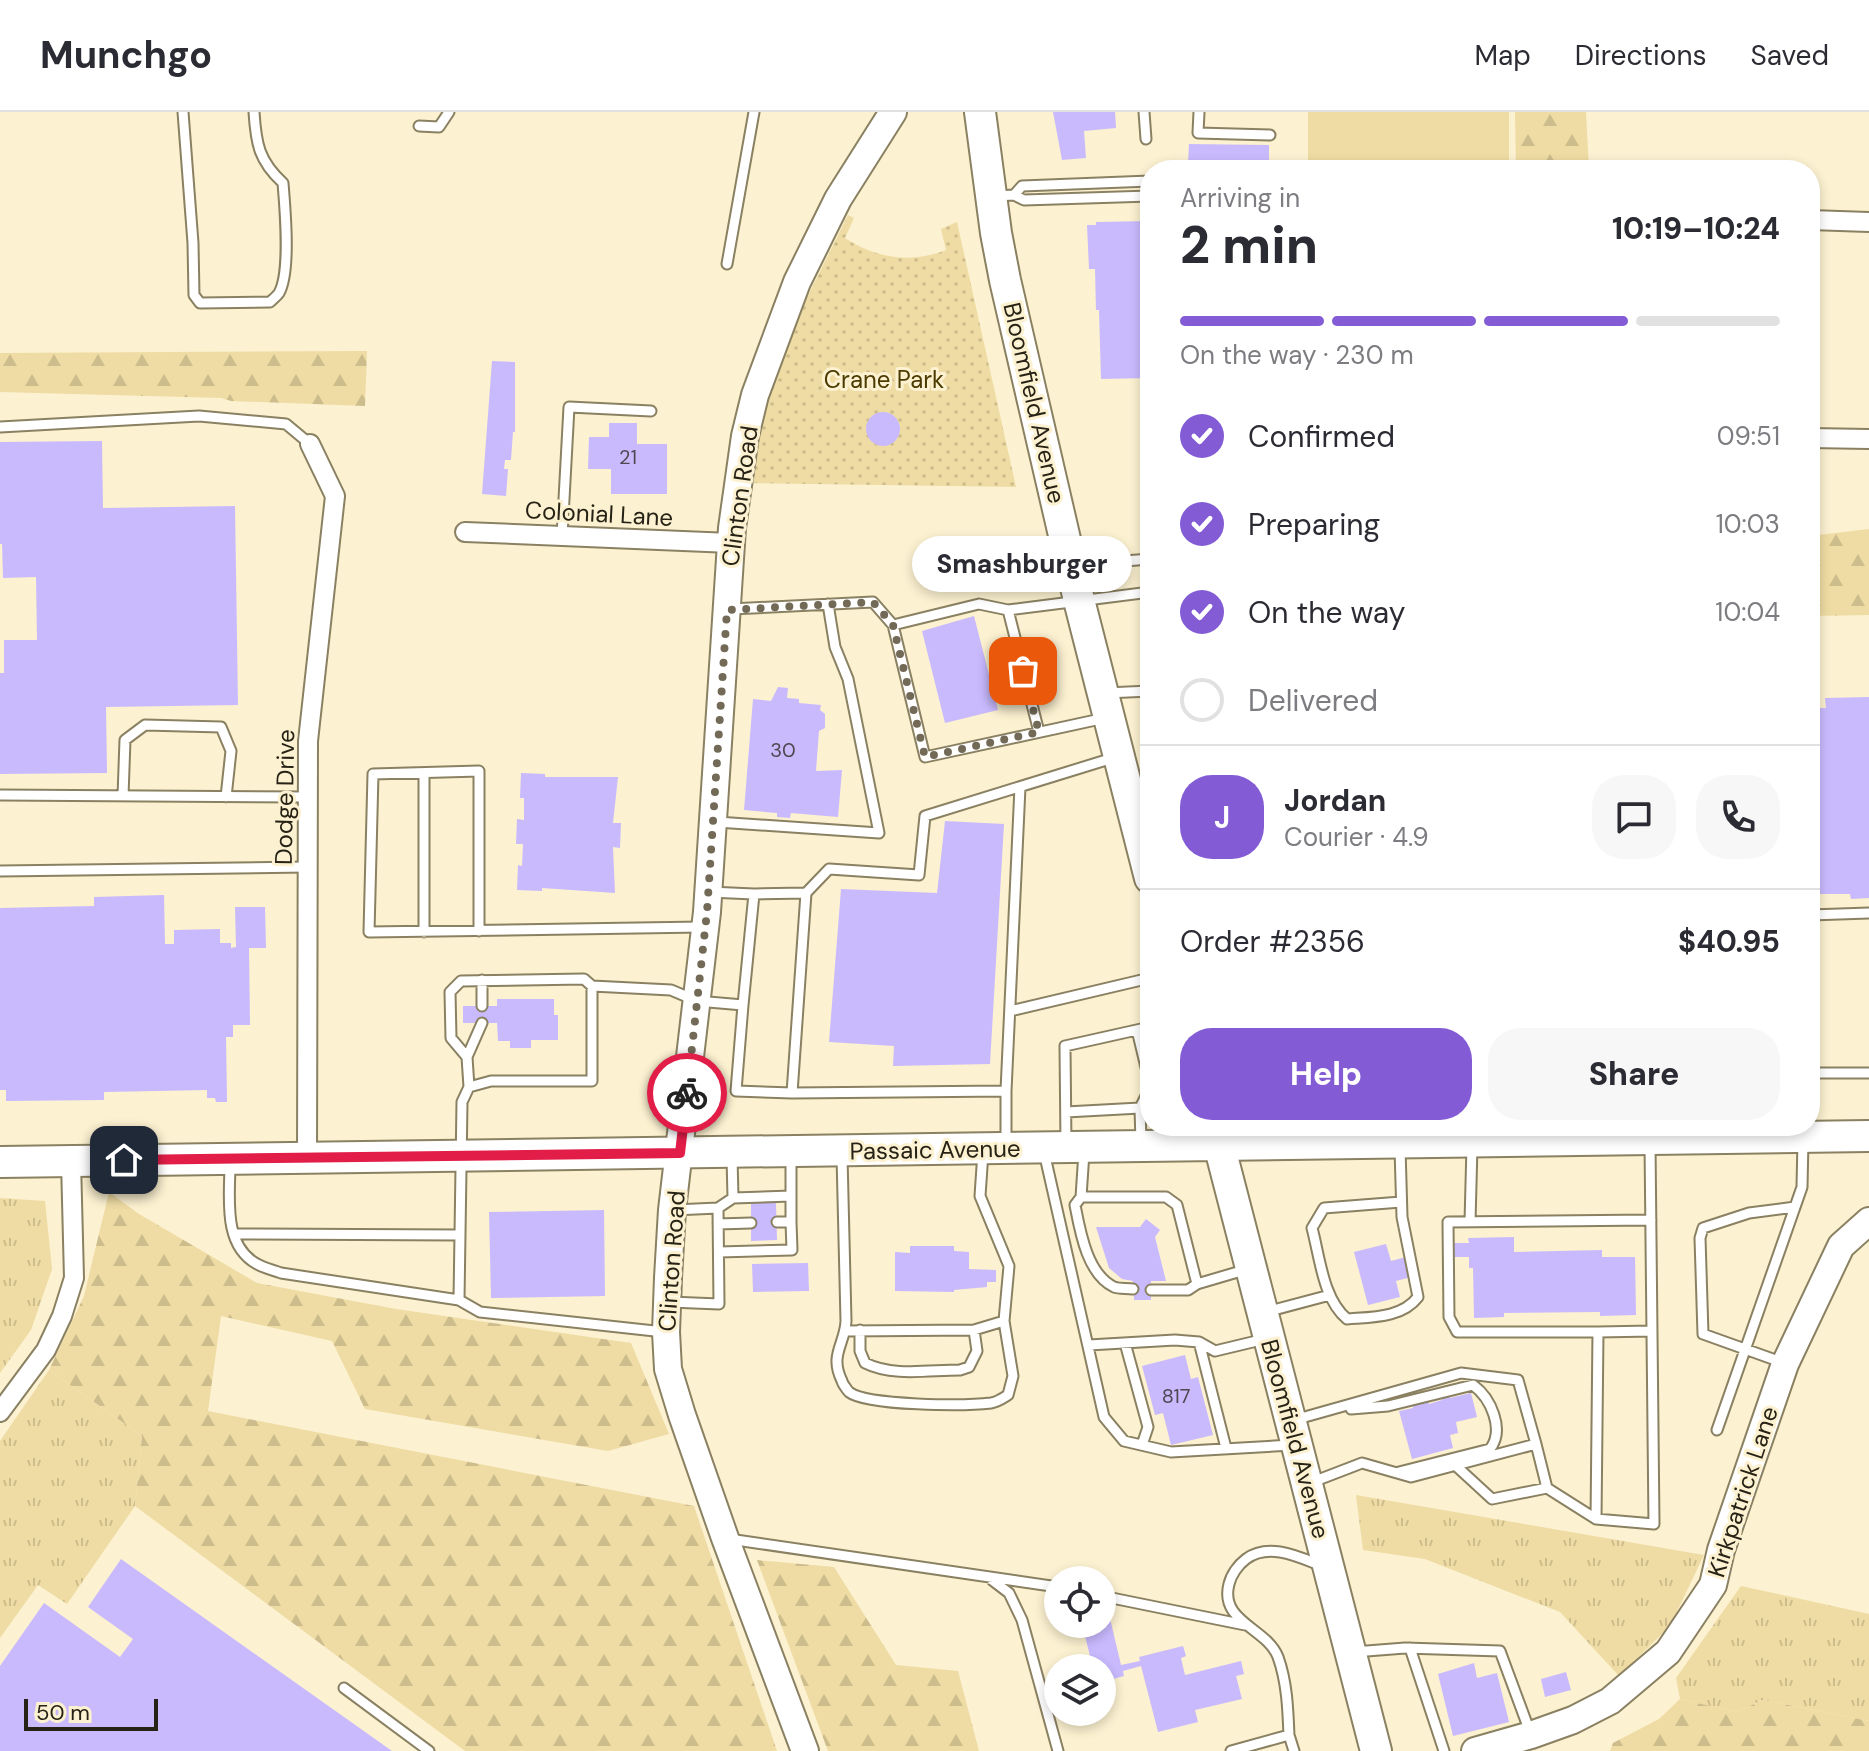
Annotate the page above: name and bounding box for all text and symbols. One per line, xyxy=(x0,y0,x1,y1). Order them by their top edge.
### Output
text: Munchgo xyxy=(40,30,212,80)
text: Map xyxy=(1474,37,1531,74)
text: Directions xyxy=(1575,37,1707,74)
text: Saved xyxy=(1751,37,1829,74)
text: Arriving in xyxy=(1180,181,1300,215)
text: 10:19–10:24 xyxy=(1612,209,1780,248)
text: 2 min xyxy=(1180,211,1318,279)
street label: Bloomfield Avenue xyxy=(996,299,1073,506)
text: On the way · 230 m xyxy=(1180,338,1414,372)
park label: Crane Park xyxy=(824,364,944,395)
icon: check xyxy=(1180,414,1224,458)
text: Confirmed xyxy=(1248,417,1395,456)
text: 09:51 xyxy=(1717,419,1780,453)
street label: Clinton Road xyxy=(714,424,765,568)
house number: 21 xyxy=(619,444,637,470)
street label: Colonial Lane xyxy=(524,494,674,533)
icon: check xyxy=(1180,502,1224,546)
text: Preparing xyxy=(1248,505,1380,544)
text: 10:03 xyxy=(1716,507,1780,541)
callout: Smashburger xyxy=(913,535,1133,591)
text: Smashburger xyxy=(936,547,1108,581)
icon: check xyxy=(1180,590,1224,634)
text: On the way xyxy=(1248,593,1405,632)
text: 10:04 xyxy=(1715,595,1780,629)
pin xyxy=(989,637,1057,705)
icon: bag xyxy=(1001,649,1045,693)
text: Delivered xyxy=(1248,681,1378,720)
street label: Dodge Drive xyxy=(268,729,301,865)
house number: 30 xyxy=(770,737,796,763)
button: chat xyxy=(1592,775,1676,859)
button: phone xyxy=(1696,775,1780,859)
text: Jordan xyxy=(1284,781,1386,820)
text: J xyxy=(1214,798,1230,837)
text: Courier · 4.9 xyxy=(1284,820,1429,854)
text: Order #2356 xyxy=(1180,922,1365,961)
text: $40.95 xyxy=(1678,922,1780,961)
button: Help xyxy=(1180,1028,1472,1120)
button: Share xyxy=(1488,1028,1780,1120)
courier xyxy=(647,1053,727,1133)
icon: bike xyxy=(665,1071,709,1115)
pin xyxy=(90,1126,158,1194)
street label: Passaic Avenue xyxy=(849,1133,1021,1166)
icon: home xyxy=(102,1138,146,1182)
street label: Clinton Road xyxy=(651,1189,692,1333)
street label: Bloomfield Avenue xyxy=(1254,1336,1337,1542)
house number: 817 xyxy=(1162,1383,1190,1409)
street label: Kirkpatrick Lane xyxy=(1700,1402,1785,1581)
map controls xyxy=(1044,1566,1116,1726)
button: locate xyxy=(1044,1566,1116,1638)
button: layers xyxy=(1044,1654,1116,1726)
scale bar xyxy=(24,1695,158,1731)
text: 50 m xyxy=(36,1698,90,1727)

